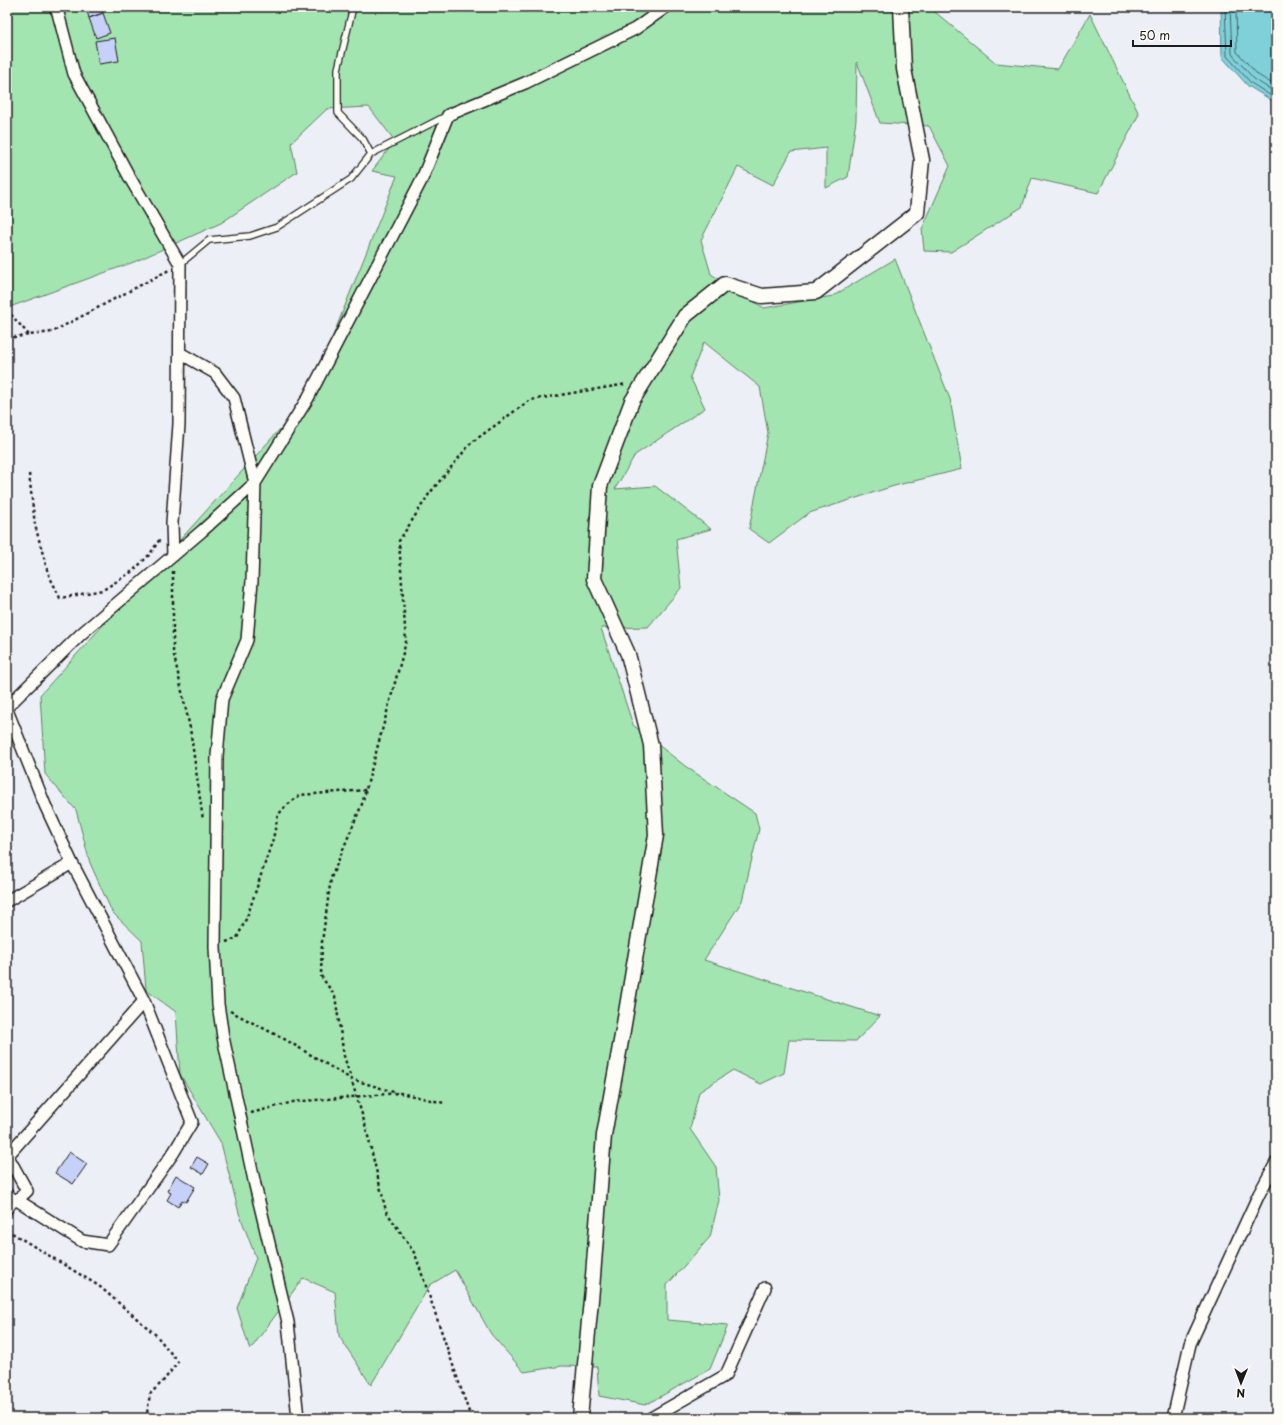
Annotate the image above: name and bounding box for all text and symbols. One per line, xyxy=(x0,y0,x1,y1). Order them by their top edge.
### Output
scale bar xyxy=(1133,22,1231,48)
text: 50 m xyxy=(1139,26,1170,44)
north arrow xyxy=(1221,1363,1261,1403)
text: N xyxy=(1236,1385,1245,1402)

